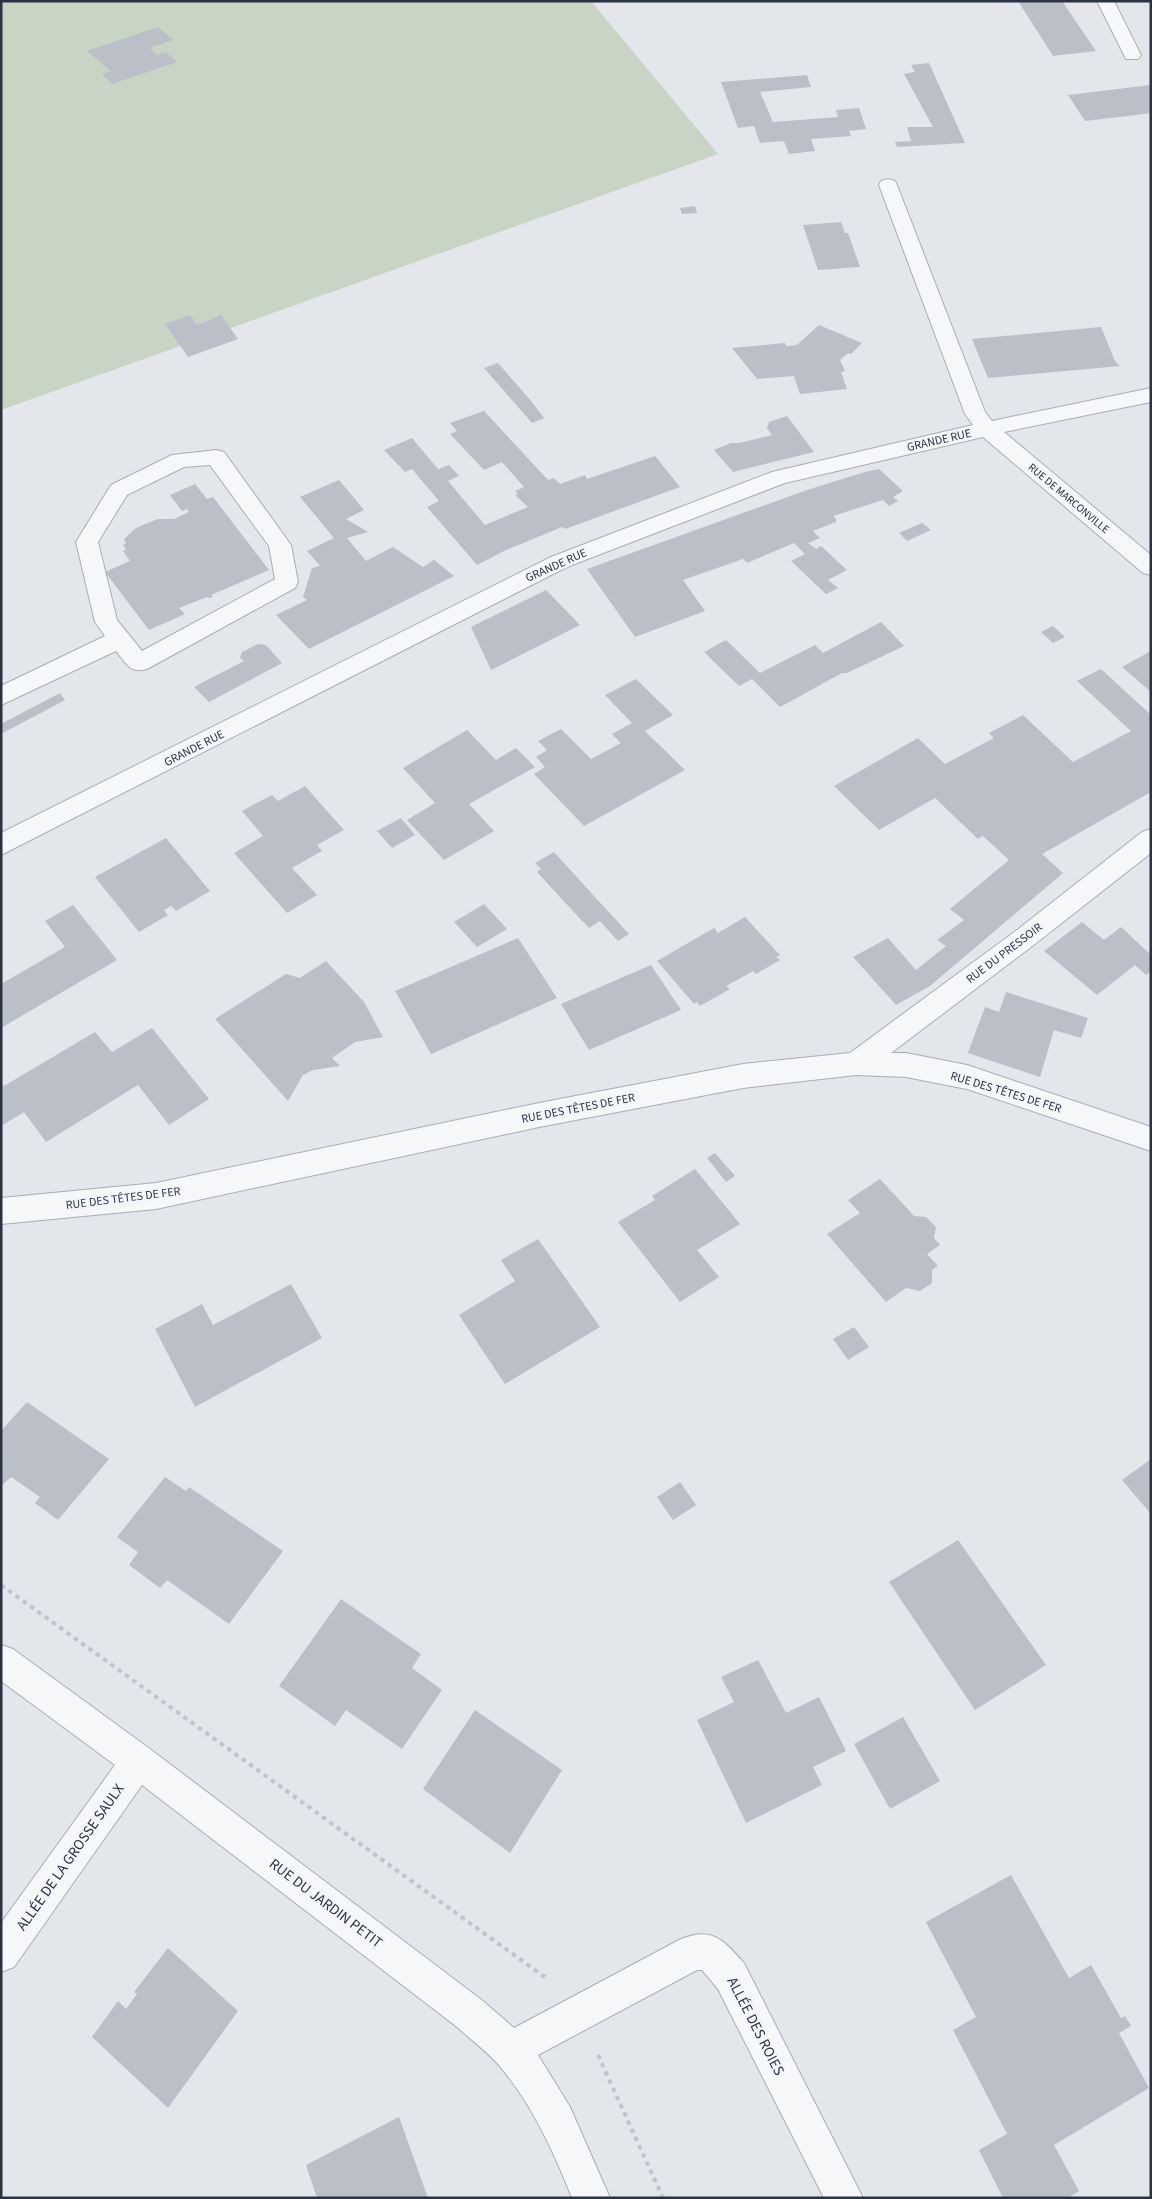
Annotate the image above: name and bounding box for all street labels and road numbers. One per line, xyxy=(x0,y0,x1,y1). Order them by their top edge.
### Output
street label: GRANDE RUE xyxy=(905,425,973,456)
street label: RUE DE MARCONVILLE xyxy=(1025,460,1113,537)
street label: GRANDE RUE xyxy=(523,544,590,587)
street label: GRANDE RUE xyxy=(161,726,227,771)
street label: RUE DU PRESSOIR xyxy=(963,919,1046,988)
street label: RUE DES TÊTES DE FER xyxy=(948,1067,1064,1118)
street label: RUE DES TÊTES DE FER xyxy=(520,1089,636,1128)
street label: RUE DES TÊTES DE FER xyxy=(65,1183,181,1214)
street label: ALLÉE DE LA GROSSE SAULX xyxy=(12,1779,129,1935)
street label: RUE DU JARDIN PETIT xyxy=(265,1854,387,1953)
street label: ALLÉE DES ROIES xyxy=(722,1973,789,2079)

